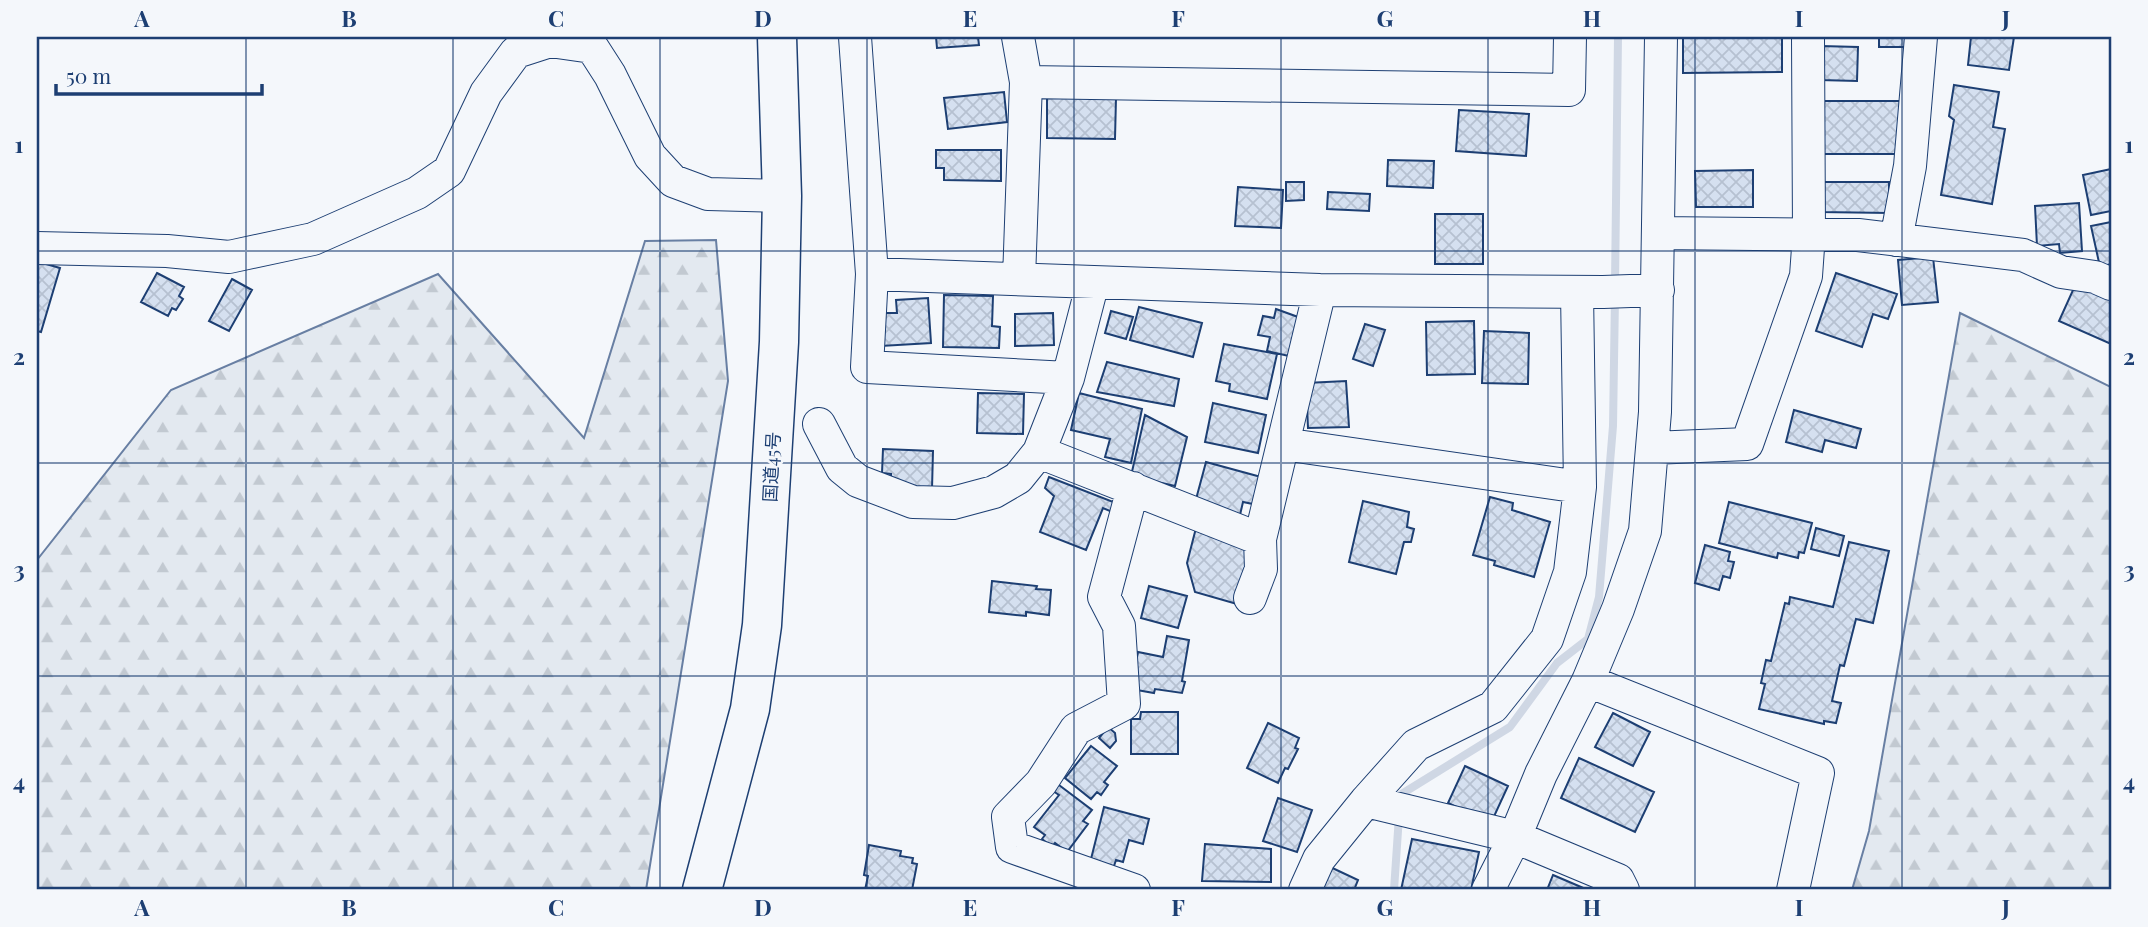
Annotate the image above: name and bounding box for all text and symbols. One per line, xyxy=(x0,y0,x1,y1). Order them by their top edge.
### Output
text: A xyxy=(133,2,150,33)
text: B xyxy=(341,2,357,33)
text: C xyxy=(548,2,564,33)
text: D xyxy=(754,2,772,33)
text: E xyxy=(963,2,977,33)
text: F xyxy=(1171,2,1185,33)
text: G xyxy=(1377,2,1394,33)
text: H xyxy=(1583,2,1601,33)
text: I xyxy=(1795,2,1803,33)
text: J xyxy=(2001,2,2010,33)
scale bar xyxy=(56,52,262,96)
text: 50 m xyxy=(66,61,112,89)
text: 1 xyxy=(15,128,24,159)
text: 1 xyxy=(2125,128,2134,159)
text: 2 xyxy=(13,340,25,371)
text: 2 xyxy=(2123,340,2135,371)
street label: 国道45号 xyxy=(757,431,785,503)
text: 3 xyxy=(13,553,25,584)
text: 3 xyxy=(2123,553,2135,584)
text: 4 xyxy=(13,765,25,796)
text: 4 xyxy=(2123,765,2135,796)
text: A xyxy=(133,891,150,922)
text: B xyxy=(341,891,357,922)
text: C xyxy=(548,891,564,922)
text: D xyxy=(754,891,772,922)
text: E xyxy=(963,891,977,922)
text: F xyxy=(1171,891,1185,922)
text: G xyxy=(1377,891,1394,922)
text: H xyxy=(1583,891,1601,922)
text: I xyxy=(1795,891,1803,922)
text: J xyxy=(2001,891,2010,922)

